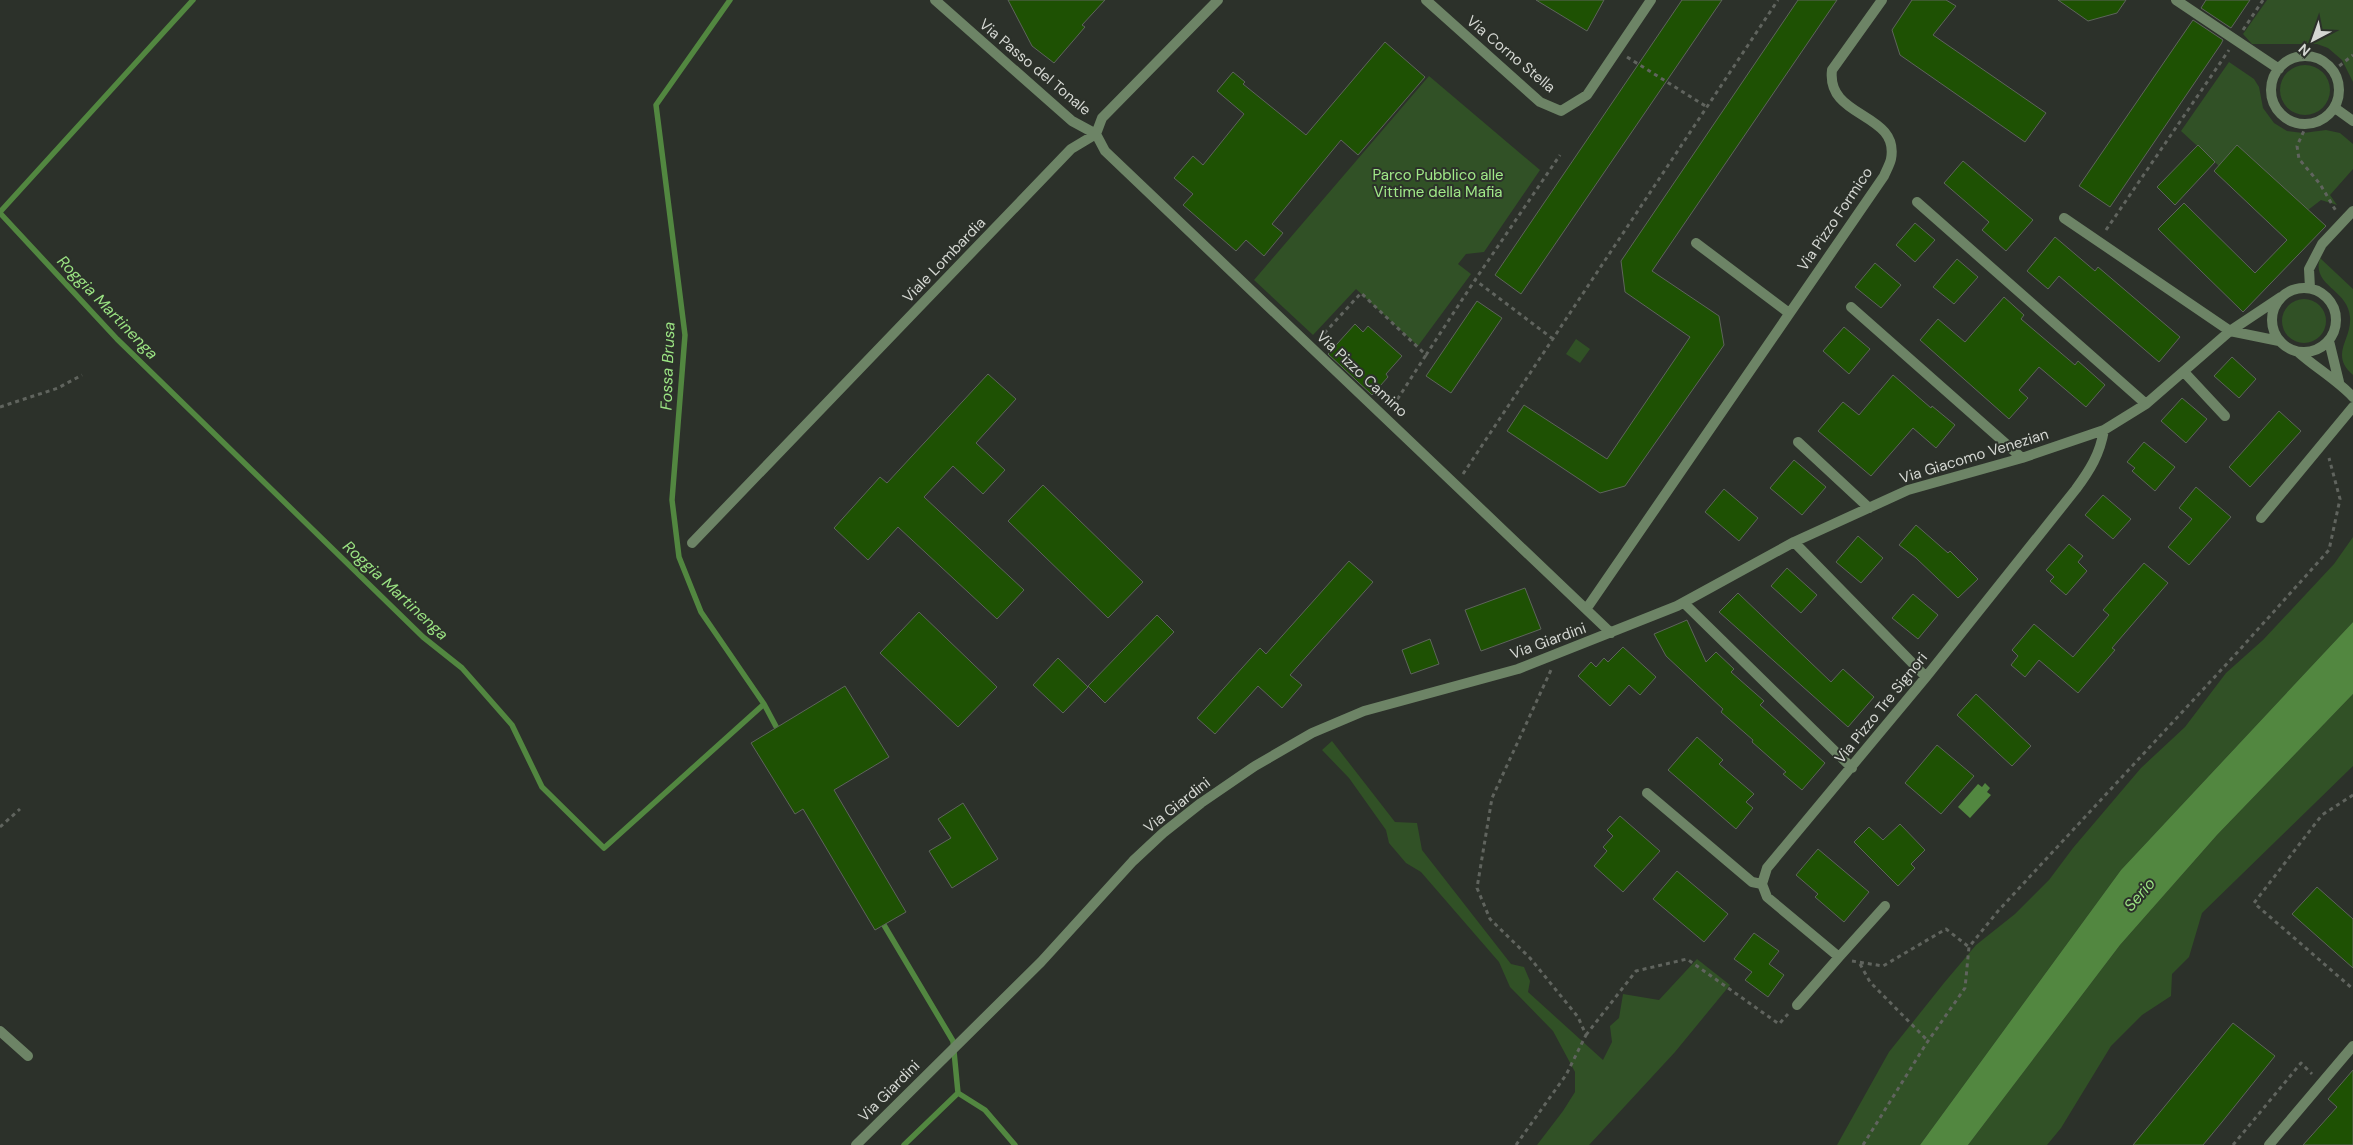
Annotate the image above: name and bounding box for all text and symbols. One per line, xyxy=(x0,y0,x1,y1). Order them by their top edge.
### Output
street label: Via Corno Stella xyxy=(1462,11,1560,97)
street label: Via Passo del Tonale xyxy=(975,14,1095,120)
north arrow xyxy=(2288,15,2338,65)
text: N xyxy=(2295,40,2314,60)
street label: Via Pizzo Formico xyxy=(1793,163,1877,275)
park label: Parco Pubblico alle Vittime della Mafia xyxy=(1372,165,1504,202)
street label: Viale Lombardia xyxy=(898,213,990,307)
water label: Roggia Martinenga xyxy=(53,251,163,364)
water label: Fossa Brusa xyxy=(655,321,680,411)
street label: Via Pizzo Camino xyxy=(1312,326,1412,422)
street label: Via Giacomo Venezian xyxy=(1897,424,2051,488)
water label: Roggia Martinenga xyxy=(338,536,453,645)
street label: Via Giardini xyxy=(1507,618,1589,664)
street label: Via Pizzo Tre Signori xyxy=(1830,648,1932,768)
street label: Via Giardini xyxy=(1140,773,1214,837)
water label: Serio xyxy=(2119,873,2160,915)
street label: Via Giardini xyxy=(854,1056,924,1126)

